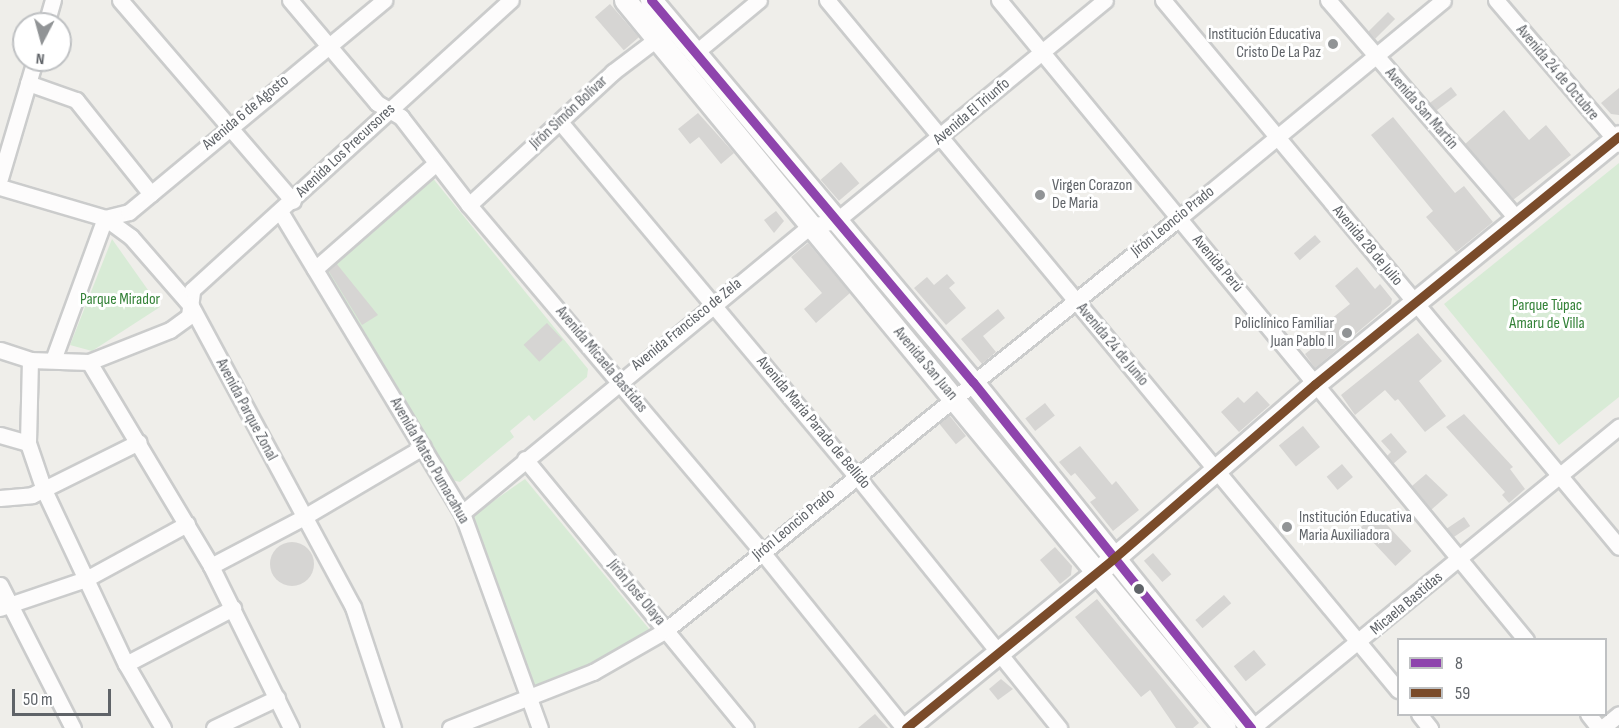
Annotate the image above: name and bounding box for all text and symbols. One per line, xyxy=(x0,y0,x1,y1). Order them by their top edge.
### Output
north arrow xyxy=(12,12,72,72)
street label: Avenida 24 de Octubre xyxy=(1511,21,1603,125)
place label: Institución Educativa Cristo De La Paz xyxy=(1208,25,1321,63)
marker: Institución Educativa Cristo De La Paz xyxy=(1326,37,1340,51)
text: N xyxy=(35,49,46,68)
street label: Avenida San Martín xyxy=(1380,64,1462,154)
street label: Avenida 6 de Agosto xyxy=(199,71,293,155)
street label: Jirón Simón Bolívar xyxy=(526,72,612,154)
street label: Avenida El Triunfo xyxy=(930,75,1014,149)
street label: Avenida Los Precursores xyxy=(292,100,400,202)
place label: Virgen Corazon De Maria xyxy=(1052,176,1132,214)
street label: Jirón Leoncio Prado xyxy=(1128,183,1218,261)
marker: Virgen Corazon De Maria xyxy=(1033,188,1047,202)
street label: Avenida 28 de Julio xyxy=(1328,202,1406,290)
street label: Avenida Perú xyxy=(1188,231,1246,297)
street label: Avenida Francisco de Zela xyxy=(628,275,746,375)
park label: Parque Mirador xyxy=(80,290,160,310)
park label: Parque Túpac Amaru de Villa xyxy=(1509,296,1585,334)
street label: Avenida 24 de Junio xyxy=(1072,300,1152,390)
street label: Avenida Micaela Bastidas xyxy=(551,303,651,417)
place label: Policlínico Familiar Juan Pablo II xyxy=(1234,314,1334,352)
street label: Avenida San Juan xyxy=(889,323,961,405)
marker: Policlínico Familiar Juan Pablo II xyxy=(1338,324,1356,342)
street label: Avenida María Parado de Bellido xyxy=(752,353,874,493)
street label: Avenida Parque Zonal xyxy=(211,356,281,464)
street label: Avenida Mateo Pumacahua xyxy=(385,395,473,527)
street label: Jirón Leoncio Prado xyxy=(749,485,839,565)
place label: Institución Educativa Maria Auxiliadora xyxy=(1299,508,1412,546)
marker: Institución Educativa Maria Auxiliadora xyxy=(1280,520,1294,534)
street label: Jirón José Olaya xyxy=(603,556,669,630)
street label: Micaela Bastidas xyxy=(1367,568,1447,640)
unlabelled marker xyxy=(1133,583,1145,595)
legend xyxy=(1397,638,1607,716)
text: 8 xyxy=(1455,653,1463,674)
scale bar xyxy=(15,677,114,715)
text: 59 xyxy=(1455,683,1470,704)
text: 50 m xyxy=(23,689,53,710)

